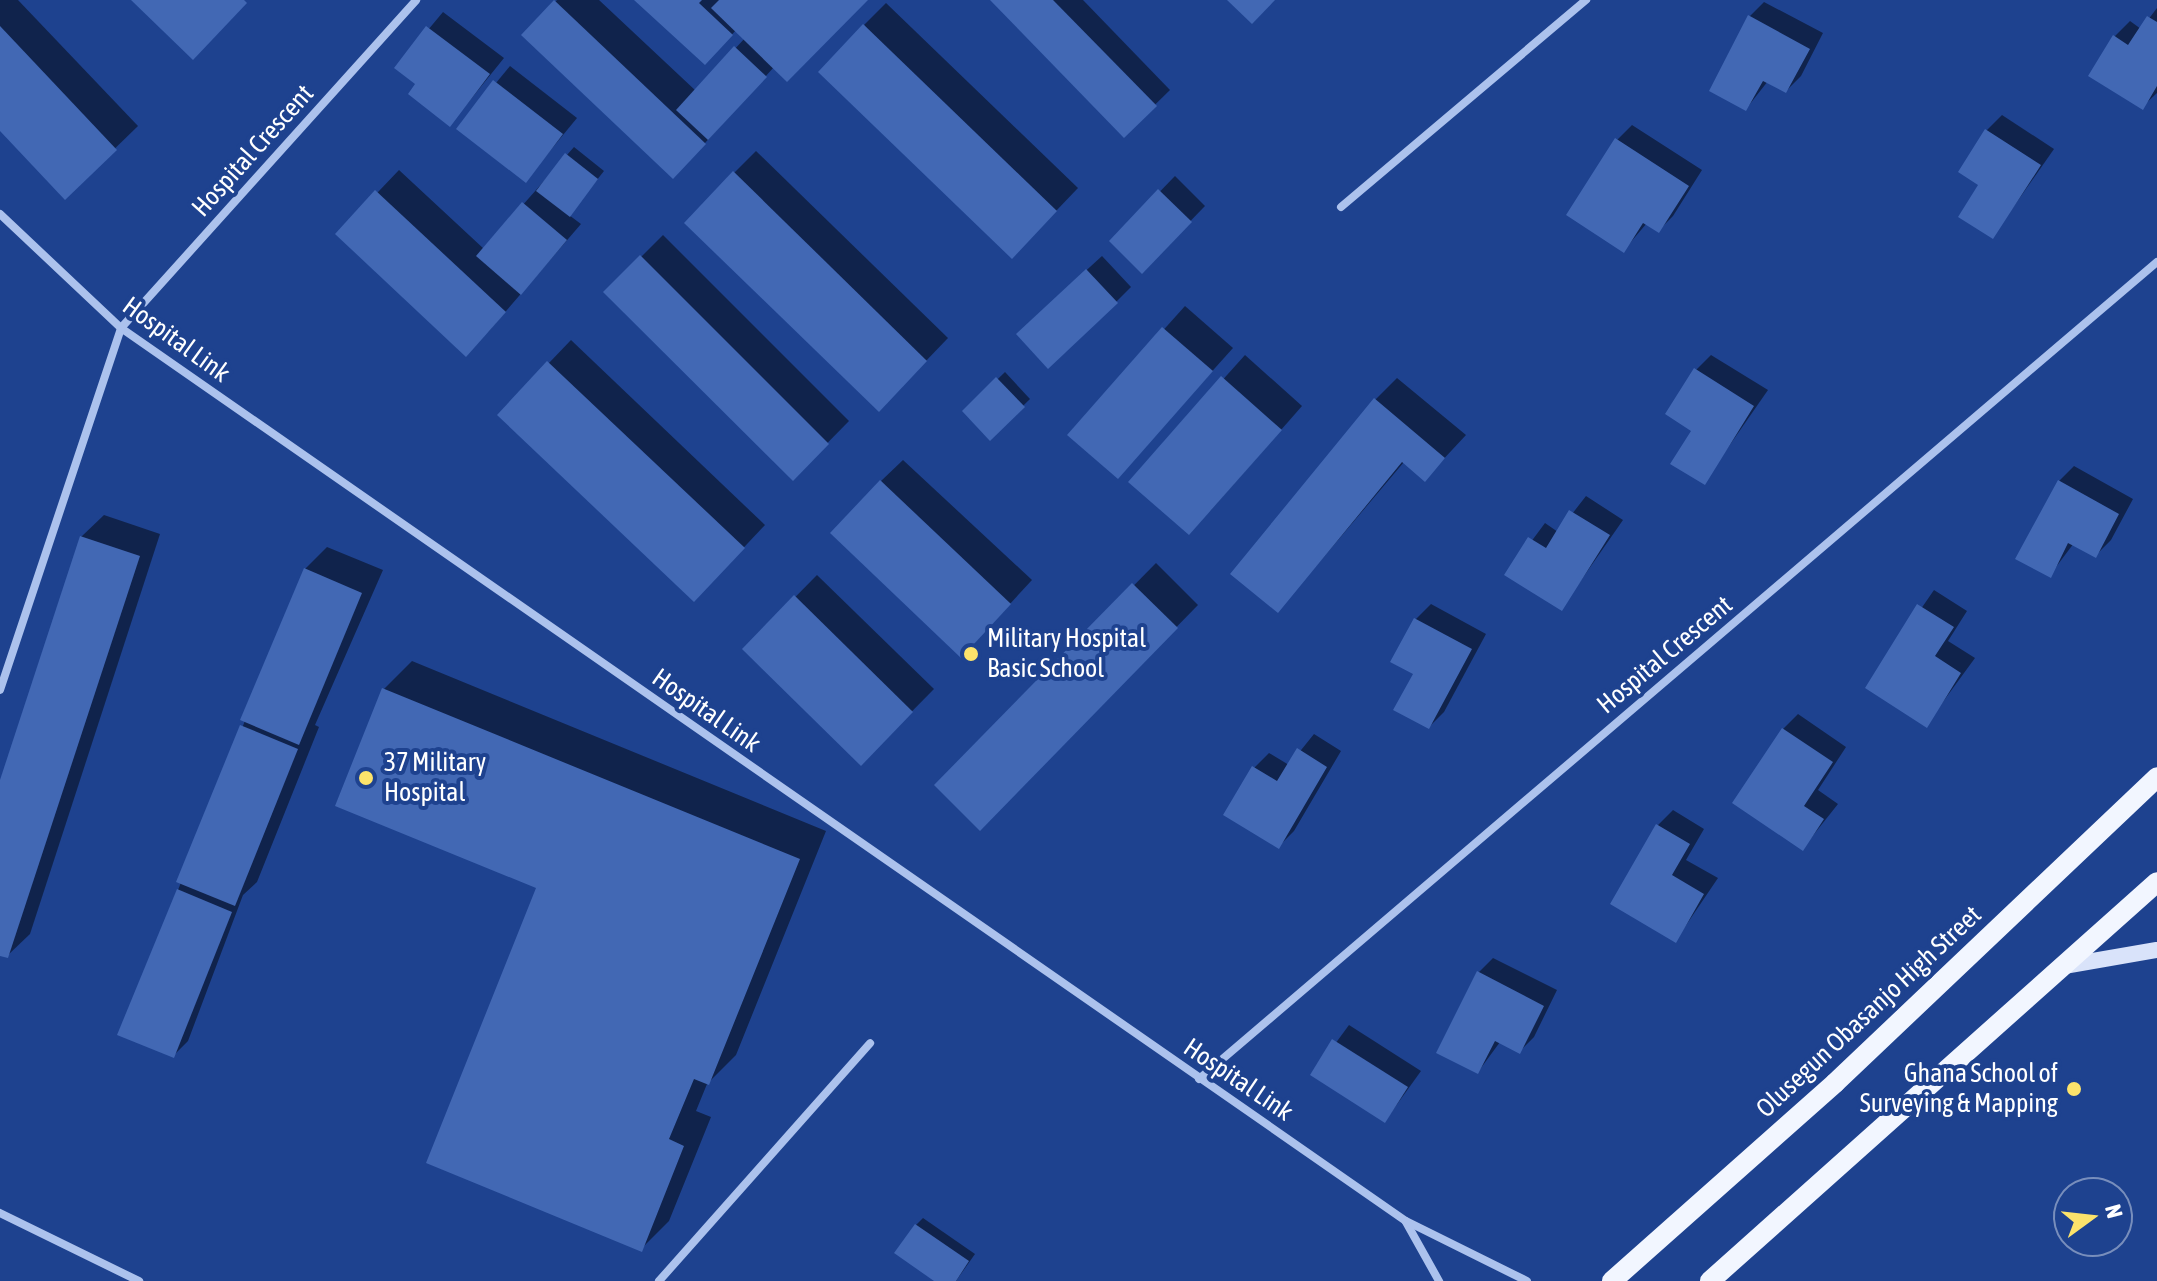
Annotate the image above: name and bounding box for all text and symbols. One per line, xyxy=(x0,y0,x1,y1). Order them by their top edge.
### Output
street label: Hospital Crescent xyxy=(186,79,320,223)
street label: Hospital Link xyxy=(116,291,236,389)
street label: Hospital Crescent xyxy=(1591,589,1739,721)
place label: Military Hospital Basic School xyxy=(987,623,1146,684)
marker: Military Hospital Basic School xyxy=(962,645,980,663)
street label: Hospital Link xyxy=(646,662,766,760)
place label: 37 Military Hospital xyxy=(384,747,486,808)
marker: 37 Military Hospital xyxy=(355,767,377,789)
street label: Olusegun Obasanjo High Street xyxy=(1750,900,1988,1124)
street label: Hospital Link xyxy=(1177,1032,1299,1128)
place label: Ghana School of Surveying & Mapping xyxy=(1860,1058,2058,1120)
marker: Ghana School of Surveying & Mapping xyxy=(2065,1080,2083,1098)
north arrow xyxy=(2053,1177,2133,1257)
text: N xyxy=(2100,1202,2128,1221)

